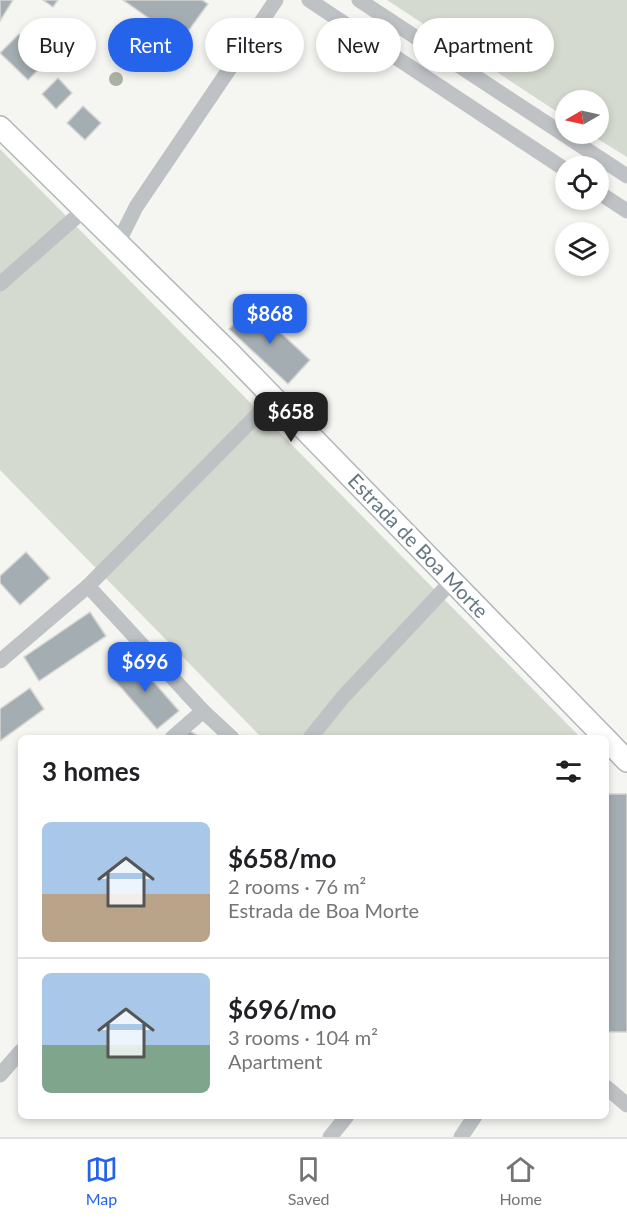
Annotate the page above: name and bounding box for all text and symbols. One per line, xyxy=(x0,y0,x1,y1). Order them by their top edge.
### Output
chip: Buy xyxy=(18,18,96,72)
chip: Rent xyxy=(108,18,193,72)
chip: Filters xyxy=(205,18,304,72)
chip: New xyxy=(316,18,401,72)
chip: Apartment xyxy=(413,18,554,72)
north arrow xyxy=(555,90,609,144)
map controls xyxy=(555,90,609,276)
button: locate xyxy=(555,156,609,210)
button: layers xyxy=(555,222,609,276)
pin: $868 xyxy=(234,294,306,345)
text: $868 xyxy=(247,301,293,325)
pin: $658 xyxy=(255,392,327,443)
text: $658 xyxy=(268,399,314,423)
street label: Estrada de Boa Morte xyxy=(344,468,494,622)
pin: $696 xyxy=(109,642,181,693)
text: $696 xyxy=(122,649,168,673)
text: 3 homes xyxy=(42,755,140,787)
icon: filters xyxy=(552,755,585,788)
text: $658/mo xyxy=(228,842,336,874)
icon: home xyxy=(90,846,162,918)
text: 2 rooms · 76 m² xyxy=(228,874,366,898)
text: Estrada de Boa Morte xyxy=(228,898,419,922)
text: $696/mo xyxy=(228,993,336,1025)
icon: home xyxy=(90,997,162,1069)
text: 3 rooms · 104 m² xyxy=(228,1025,378,1049)
text: Apartment xyxy=(228,1049,322,1073)
tab: Map xyxy=(85,1153,118,1208)
tab: Saved xyxy=(288,1153,330,1208)
tab: Home xyxy=(499,1153,542,1208)

